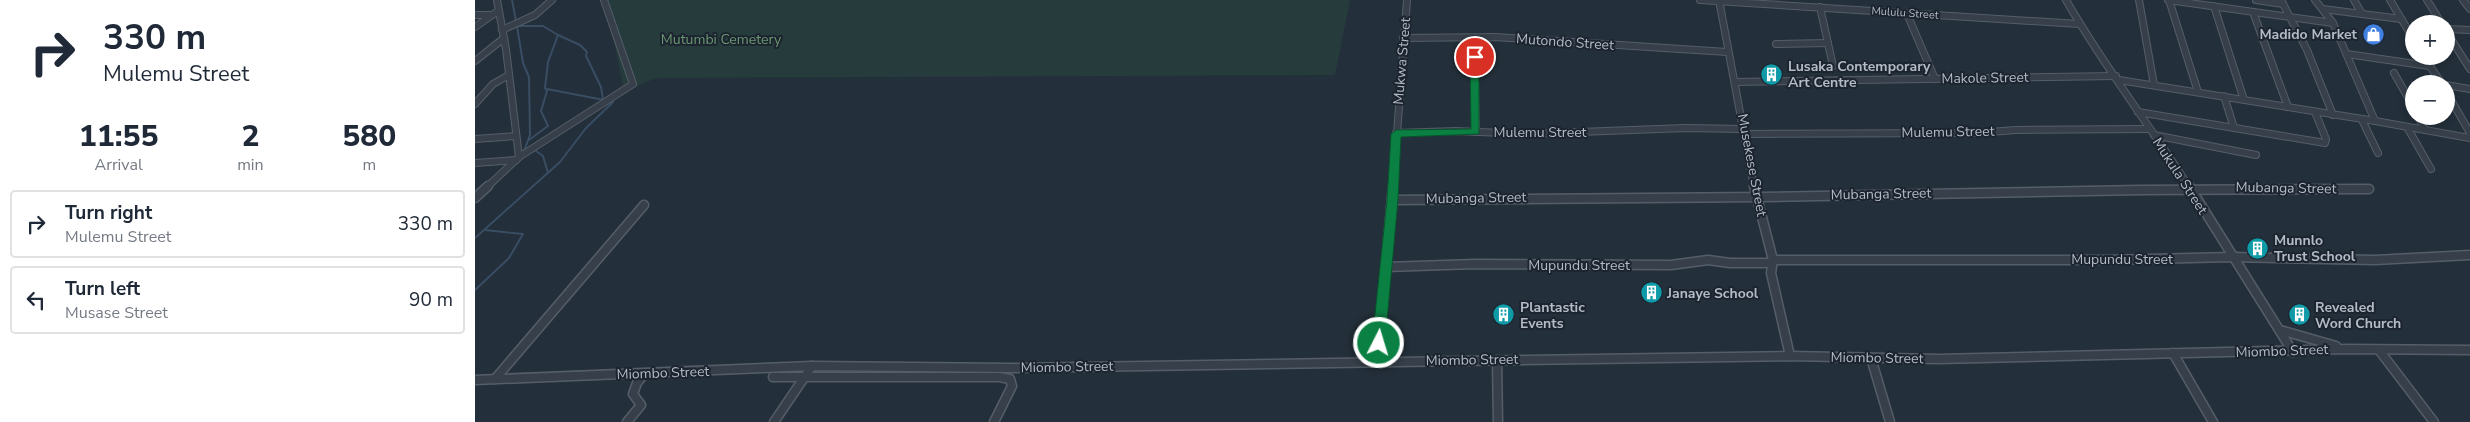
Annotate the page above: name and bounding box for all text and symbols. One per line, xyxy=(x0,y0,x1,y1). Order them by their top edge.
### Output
street label: Mululu Street xyxy=(1871,3,1939,23)
text: 330 m xyxy=(103,14,206,61)
map controls xyxy=(2405,15,2455,125)
button: + xyxy=(2405,15,2455,65)
street label: Mukwa Street xyxy=(1389,17,1415,105)
icon: right xyxy=(20,20,85,85)
shop icon: Madido Market xyxy=(2361,22,2385,46)
place label: Madido Market xyxy=(2259,25,2358,44)
street label: Mutondo Street xyxy=(1515,29,1615,55)
park label: Mutumbi Cemetery xyxy=(661,30,782,49)
pin xyxy=(1454,36,1496,78)
icon: arrive xyxy=(1461,43,1489,71)
place label: Lusaka Contemporary Art Centre xyxy=(1788,57,1931,92)
text: Mulemu Street xyxy=(103,59,249,89)
building icon: Lusaka Contemporary Art Centre xyxy=(1760,62,1784,86)
street label: Makole Street xyxy=(1941,68,2029,88)
button: − xyxy=(2405,75,2455,125)
street label: Musekese Street xyxy=(1733,112,1771,218)
text: 11:55 xyxy=(79,116,158,157)
text: 2 xyxy=(241,116,259,157)
text: 580 xyxy=(342,116,396,157)
street label: Mulemu Street xyxy=(1901,122,1995,142)
street label: Mulemu Street xyxy=(1494,123,1587,142)
street label: Mukula Street xyxy=(2148,134,2212,218)
text: Arrival xyxy=(95,154,143,176)
text: min xyxy=(237,154,264,176)
text: m xyxy=(362,154,376,176)
street label: Mubanga Street xyxy=(2235,178,2337,198)
street label: Mubanga Street xyxy=(1830,184,1932,204)
street label: Mubanga Street xyxy=(1425,188,1527,208)
text: Turn right xyxy=(65,200,152,226)
icon: right xyxy=(22,210,50,238)
text: 330 m xyxy=(398,211,453,237)
text: Mulemu Street xyxy=(65,226,171,248)
place label: Munnlo Trust School xyxy=(2274,231,2356,266)
building icon: Munnlo Trust School xyxy=(2246,236,2270,260)
street label: Mupundu Street xyxy=(2071,250,2173,269)
street label: Mupundu Street xyxy=(1528,256,1630,275)
text: Turn left xyxy=(65,276,140,302)
building icon: Janaye School xyxy=(1639,281,1663,305)
place label: Janaye School xyxy=(1666,284,1759,303)
icon: left xyxy=(22,286,50,314)
text: 90 m xyxy=(409,287,453,313)
place label: Plantastic Events xyxy=(1520,298,1585,333)
place label: Revealed Word Church xyxy=(2315,298,2401,333)
text: Musase Street xyxy=(65,302,168,324)
building icon: Plantastic Events xyxy=(1492,303,1516,327)
building icon: Revealed Word Church xyxy=(2287,303,2311,327)
position arrow xyxy=(1352,316,1404,368)
street label: Miombo Street xyxy=(2235,340,2329,362)
street label: Miombo Street xyxy=(1830,348,1924,368)
street label: Miombo Street xyxy=(1425,350,1519,370)
street label: Miombo Street xyxy=(1020,357,1114,377)
street label: Miombo Street xyxy=(616,362,710,384)

